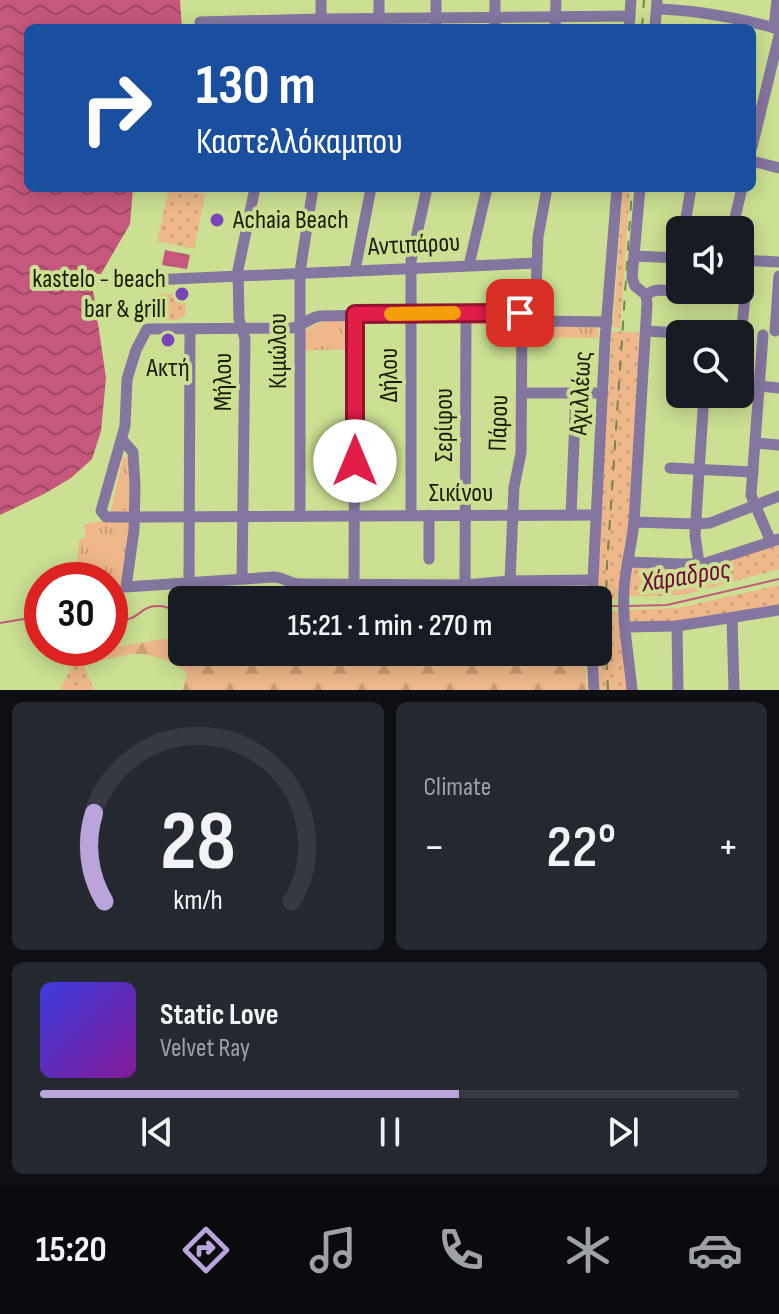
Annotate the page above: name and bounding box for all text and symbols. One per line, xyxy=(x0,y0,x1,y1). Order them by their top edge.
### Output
text: 130 m xyxy=(196,53,316,120)
icon: right xyxy=(64,56,168,160)
text: Καστελλόκαμπου xyxy=(196,121,403,164)
place label: Achaia Beach xyxy=(232,205,349,236)
marker: Achaia Beach xyxy=(208,211,226,229)
map controls xyxy=(666,216,754,408)
button: sound xyxy=(666,216,754,304)
street label: Αντιπάρου xyxy=(366,227,461,263)
place label: kastelo - beach bar & grill xyxy=(32,264,166,325)
pin xyxy=(486,279,554,347)
marker: kastelo - beach bar & grill xyxy=(173,285,191,303)
icon: arrive xyxy=(498,291,542,335)
street label: Κιμώλου xyxy=(263,313,294,389)
button: search xyxy=(666,320,754,408)
marker: Ακτή xyxy=(159,331,177,349)
street label: Δήλου xyxy=(374,348,405,402)
street label: Αχιλλέως xyxy=(563,350,599,437)
place label: Ακτή xyxy=(145,353,190,384)
street label: Μήλου xyxy=(208,353,239,411)
street label: Σερίφου xyxy=(429,388,460,462)
street label: Πάρου xyxy=(483,394,515,452)
position arrow xyxy=(313,419,397,503)
street label: Σικίνου xyxy=(429,478,493,509)
water label: Χάραδρος xyxy=(638,553,733,599)
speed limit sign: 30 xyxy=(24,562,128,666)
text: 15:21 · 1 min · 270 m xyxy=(288,608,492,644)
text: Climate xyxy=(424,772,491,803)
text: 28 xyxy=(160,793,236,893)
text: 22° xyxy=(546,812,616,884)
text: − xyxy=(424,821,445,874)
text: + xyxy=(717,821,739,874)
text: km/h xyxy=(173,883,222,918)
text: Static Love xyxy=(160,997,279,1033)
text: Velvet Ray xyxy=(160,1033,250,1064)
icon: previous xyxy=(135,1110,179,1154)
icon: pause xyxy=(368,1110,412,1154)
icon: next xyxy=(601,1110,645,1154)
icon: directions xyxy=(178,1222,234,1278)
icon: music xyxy=(305,1222,361,1278)
icon: phone xyxy=(433,1222,489,1278)
icon: climate xyxy=(560,1222,616,1278)
icon: car xyxy=(687,1222,743,1278)
text: 15:20 xyxy=(36,1229,107,1272)

